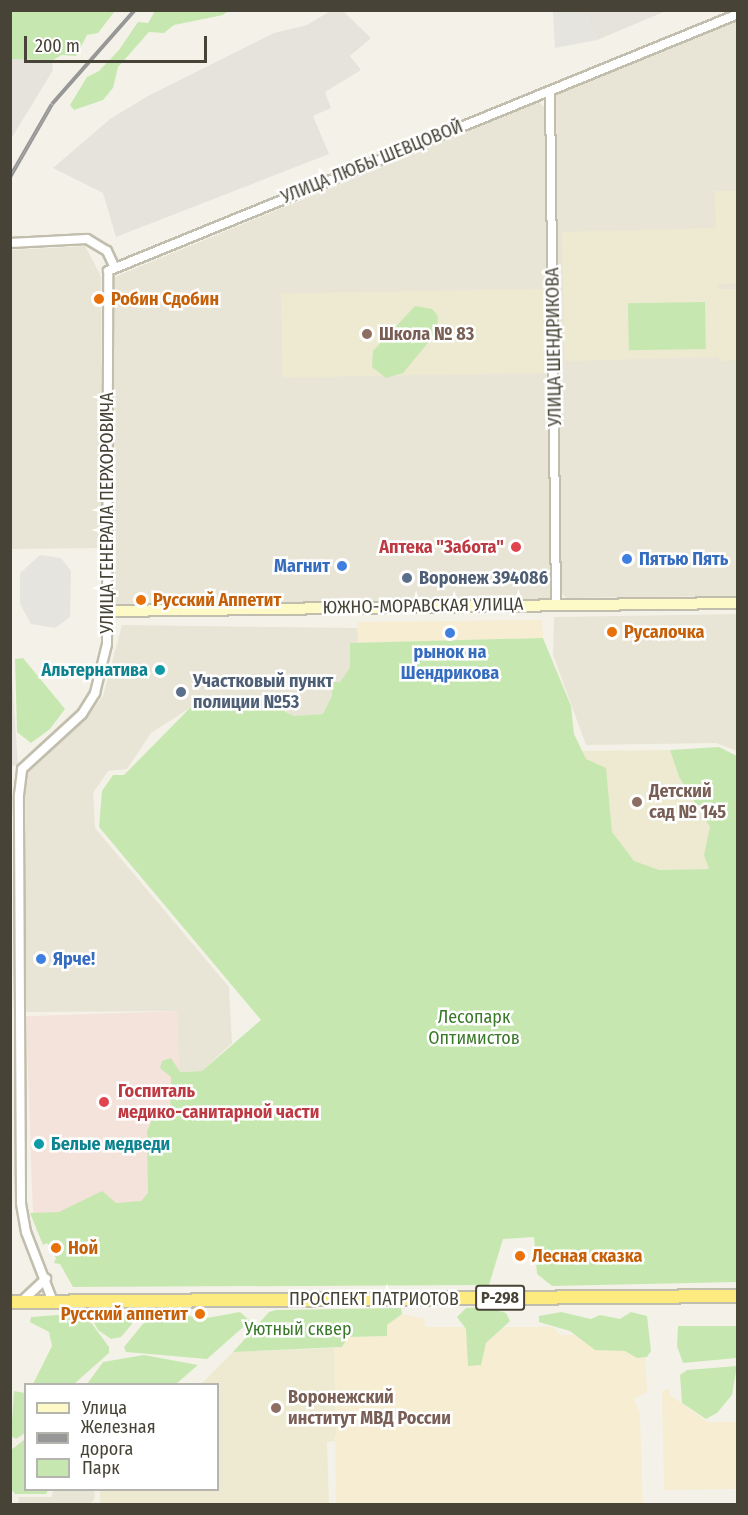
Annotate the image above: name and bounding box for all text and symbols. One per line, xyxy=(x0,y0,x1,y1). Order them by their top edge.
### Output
scale bar xyxy=(27,24,210,62)
text: 200 m xyxy=(35,35,80,57)
street label: УЛИЦА ЛЮБЫ ШЕВЦОВОЙ xyxy=(278,116,466,208)
street label: УЛИЦА ШЕНДРИКОВА xyxy=(542,267,566,427)
place label: Робин Сдобин xyxy=(111,288,219,310)
marker: Робин Сдобин xyxy=(92,292,106,306)
place label: Школа № 83 xyxy=(379,323,474,345)
marker: Школа № 83 xyxy=(360,327,374,341)
street label: УЛИЦА ГЕНЕРАЛА ПЕРХОРОВИЧА xyxy=(96,392,118,634)
place label: Аптека "Забота" xyxy=(379,536,504,558)
marker: Аптека "Забота" xyxy=(509,540,523,554)
place label: Пятью Пять xyxy=(639,548,728,570)
marker: Пятью Пять xyxy=(620,552,634,566)
place label: Магнит xyxy=(274,555,330,577)
marker: Магнит xyxy=(335,559,349,573)
place label: Воронеж 394086 xyxy=(419,567,548,589)
marker: Воронеж 394086 xyxy=(400,571,414,585)
place label: Русский Аппетит xyxy=(153,589,281,611)
marker: Русский Аппетит xyxy=(134,593,148,607)
street label: ЮЖНО-МОРАВСКАЯ УЛИЦА xyxy=(322,593,524,619)
place label: Русалочка xyxy=(624,621,704,643)
marker: Русалочка xyxy=(605,625,619,639)
marker: рынок на Шендрикова xyxy=(443,626,457,640)
place label: рынок на Шендрикова xyxy=(401,642,499,684)
place label: Альтернатива xyxy=(42,659,148,681)
marker: Альтернатива xyxy=(153,663,167,677)
place label: Участковый пункт полиции №53 xyxy=(193,671,333,714)
marker: Участковый пункт полиции №53 xyxy=(174,685,188,699)
place label: Детский сад № 145 xyxy=(649,781,726,824)
marker: Детский сад № 145 xyxy=(630,795,644,809)
place label: Ярче! xyxy=(53,948,95,970)
marker: Ярче! xyxy=(34,952,48,966)
park label: Лесопарк Оптимистов xyxy=(428,1007,520,1050)
place label: Госпиталь медико-санитарной части xyxy=(118,1081,319,1124)
marker: Госпиталь медико-санитарной части xyxy=(95,1093,113,1111)
place label: Белые медведи xyxy=(51,1133,170,1155)
marker: Белые медведи xyxy=(32,1137,46,1151)
place label: Ной xyxy=(68,1237,98,1259)
marker: Ной xyxy=(49,1241,63,1255)
place label: Лесная сказка xyxy=(532,1245,642,1267)
marker: Лесная сказка xyxy=(513,1249,527,1263)
road number: Р-298 xyxy=(474,1285,526,1311)
street label: ПРОСПЕКТ ПАТРИОТОВ xyxy=(289,1288,459,1310)
place label: Русский аппетит xyxy=(61,1303,188,1325)
marker: Русский аппетит xyxy=(193,1307,207,1321)
park label: Уютный сквер xyxy=(245,1318,351,1340)
legend xyxy=(24,1383,219,1491)
place label: Воронежский институт МВД России xyxy=(288,1387,451,1430)
text: Улица xyxy=(82,1397,127,1419)
marker: Воронежский институт МВД России xyxy=(269,1401,283,1415)
text: Железная дорога xyxy=(81,1416,156,1460)
text: Парк xyxy=(82,1457,120,1479)

